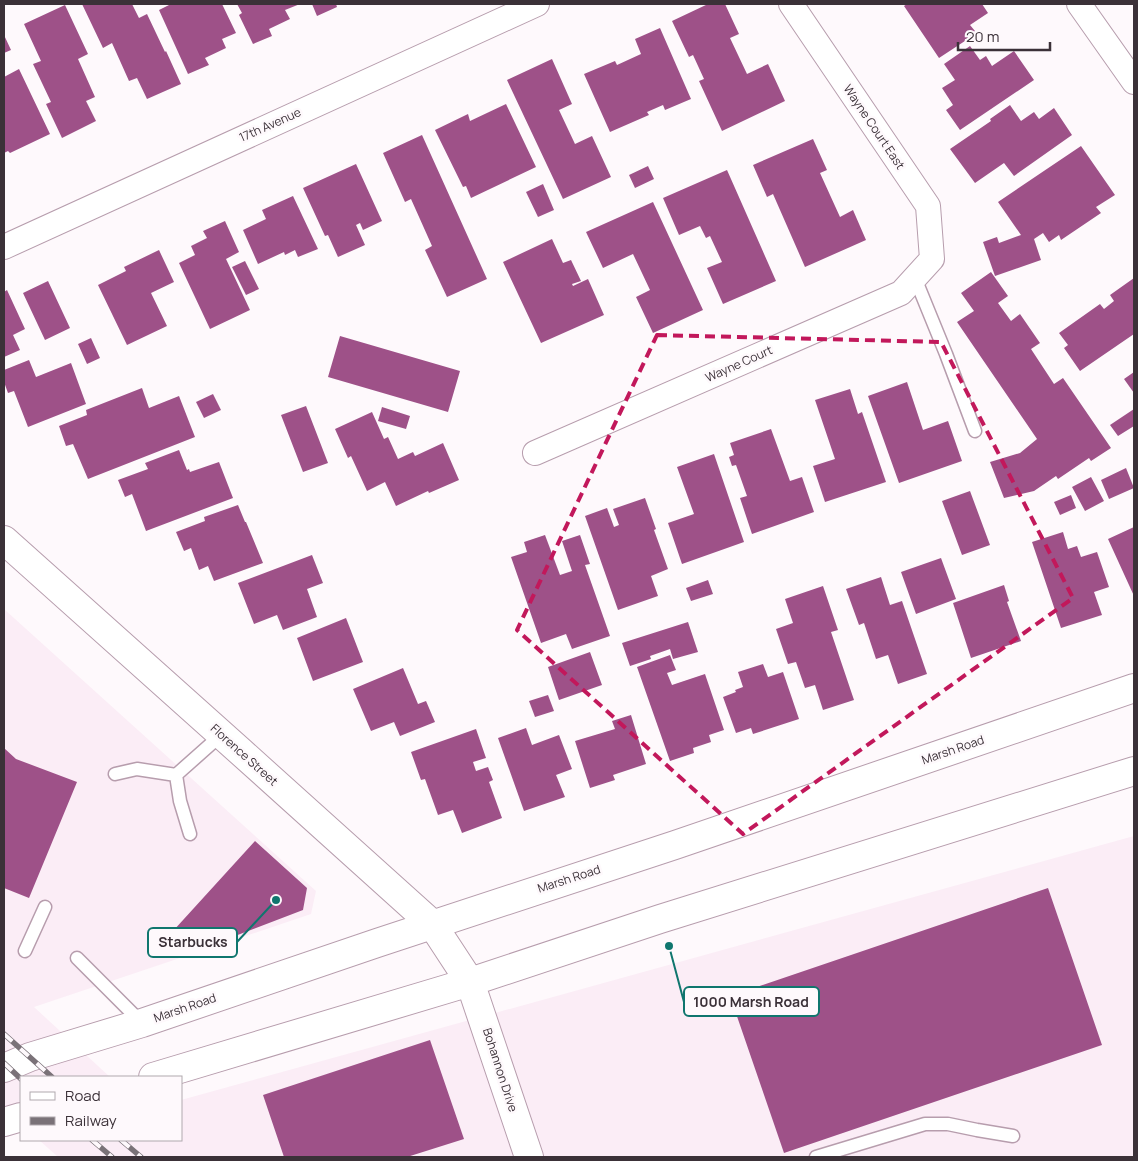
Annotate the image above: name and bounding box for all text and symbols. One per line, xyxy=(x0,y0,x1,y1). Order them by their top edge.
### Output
scale bar xyxy=(958,20,1050,52)
text: 20 m xyxy=(966,26,999,47)
street label: Wayne Court East xyxy=(840,81,909,173)
street label: 17th Avenue xyxy=(236,103,303,146)
street label: Wayne Court xyxy=(703,341,775,386)
street label: Florence Street xyxy=(207,720,282,790)
street label: Marsh Road xyxy=(919,731,986,768)
street label: Marsh Road xyxy=(535,860,602,897)
callout: Starbucks xyxy=(148,928,237,957)
text: Starbucks xyxy=(158,932,228,951)
callout: 1000 Marsh Road xyxy=(684,987,819,1016)
street label: Marsh Road xyxy=(151,989,218,1026)
text: 1000 Marsh Road xyxy=(693,992,809,1011)
street label: Bohannon Drive xyxy=(479,1026,522,1114)
legend xyxy=(20,1076,182,1141)
text: Road xyxy=(65,1085,101,1106)
text: Railway xyxy=(65,1110,117,1131)

